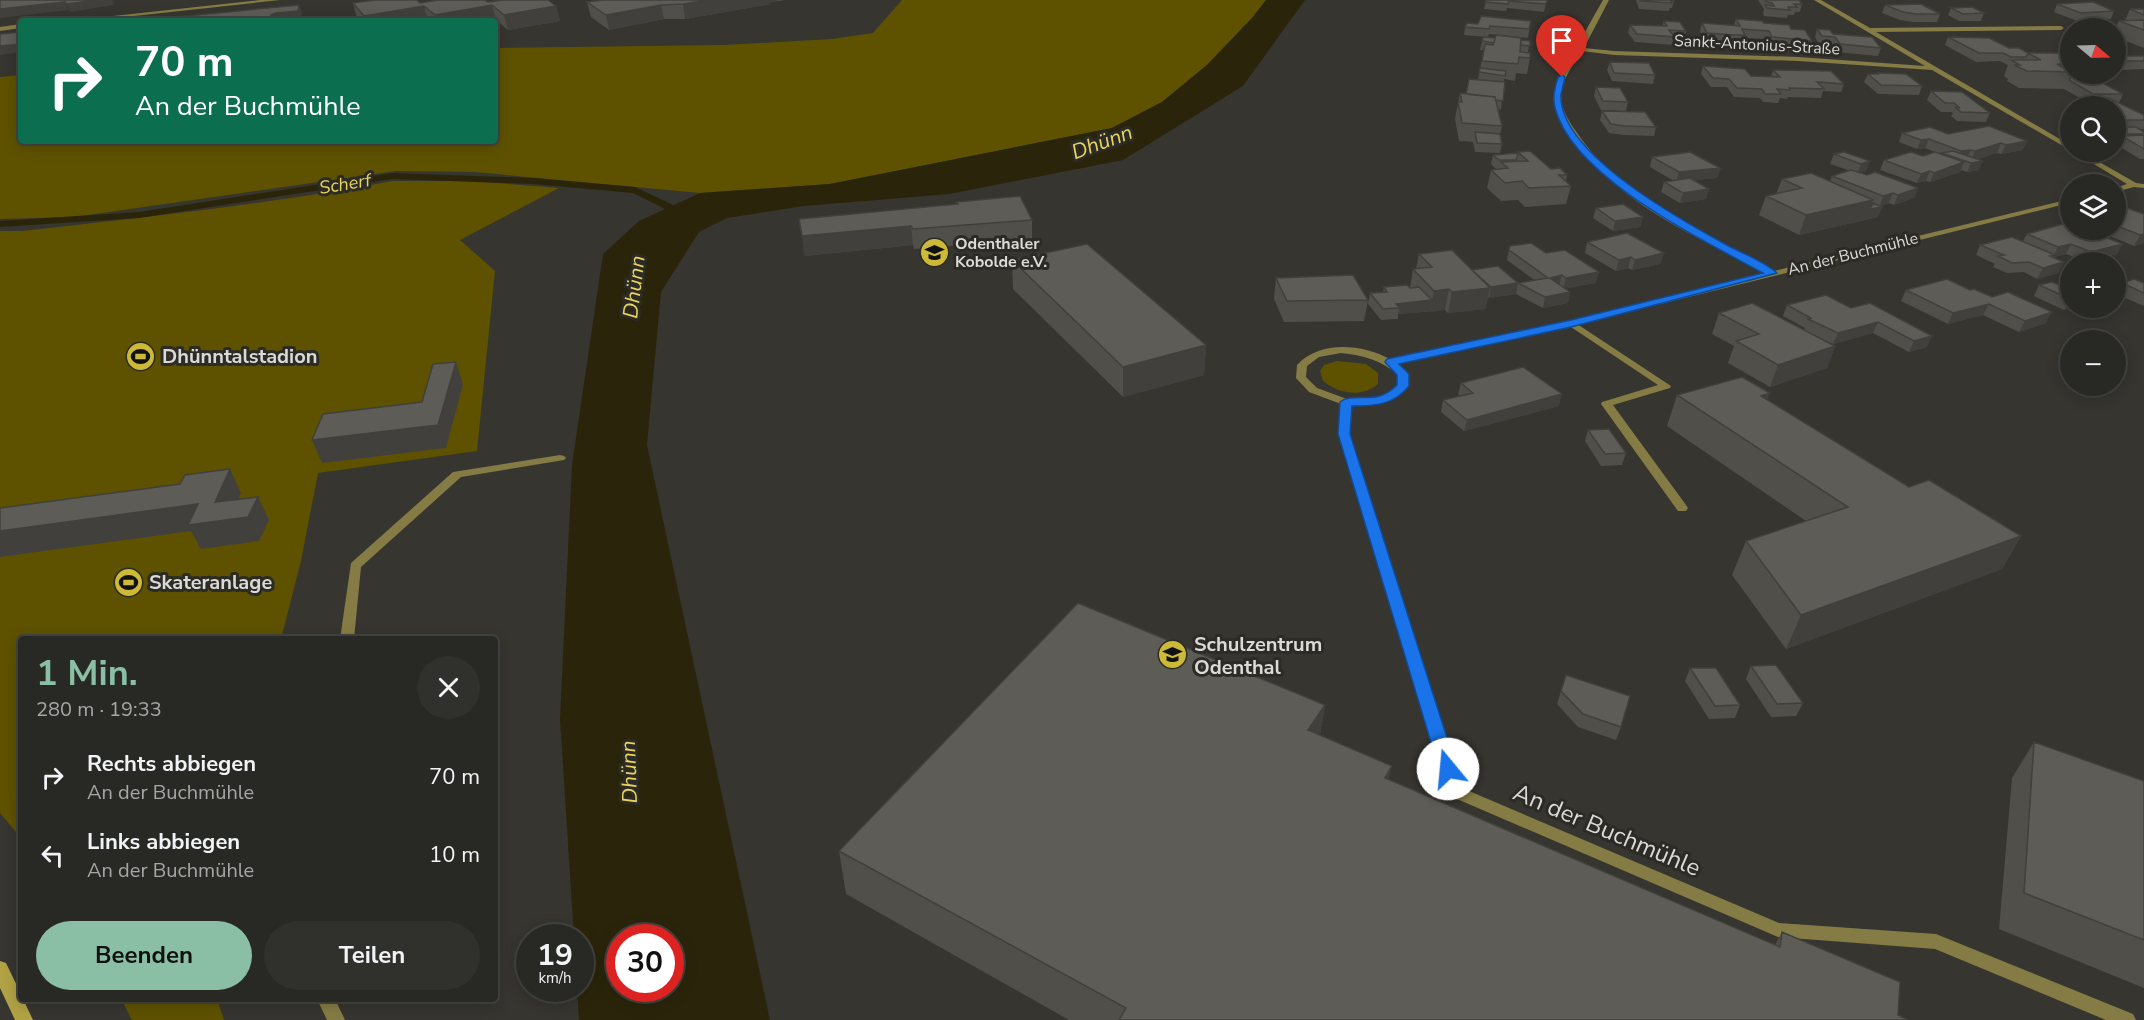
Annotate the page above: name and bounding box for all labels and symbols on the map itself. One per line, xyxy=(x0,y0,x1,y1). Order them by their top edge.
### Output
pin xyxy=(1536,15,1587,77)
north arrow xyxy=(2060,18,2126,84)
street label: Sankt-Antonius-Straße xyxy=(1673,30,1841,60)
water label: Dhünn xyxy=(1068,118,1136,166)
water label: Scherf xyxy=(317,168,375,200)
street label: An der Buchmühle xyxy=(1785,227,1921,281)
place label: Odenthaler Kobolde e.V. xyxy=(955,233,1047,273)
school or university icon: Odenthaler Kobolde e.V. xyxy=(918,237,950,269)
water label: Dhünn xyxy=(616,254,652,320)
sports icon: Dhünntalstadion xyxy=(125,340,157,372)
place label: Dhünntalstadion xyxy=(162,343,317,370)
sports icon: Skateranlage xyxy=(112,566,144,598)
place label: Skateranlage xyxy=(149,569,272,596)
place label: Schulzentrum Odenthal xyxy=(1194,631,1322,681)
school or university icon: Schulzentrum Odenthal xyxy=(1157,639,1189,671)
position arrow xyxy=(1416,737,1480,801)
water label: Dhünn xyxy=(614,740,644,804)
street label: An der Buchmühle xyxy=(1508,776,1706,884)
speed limit sign: 30 xyxy=(606,924,684,1002)

